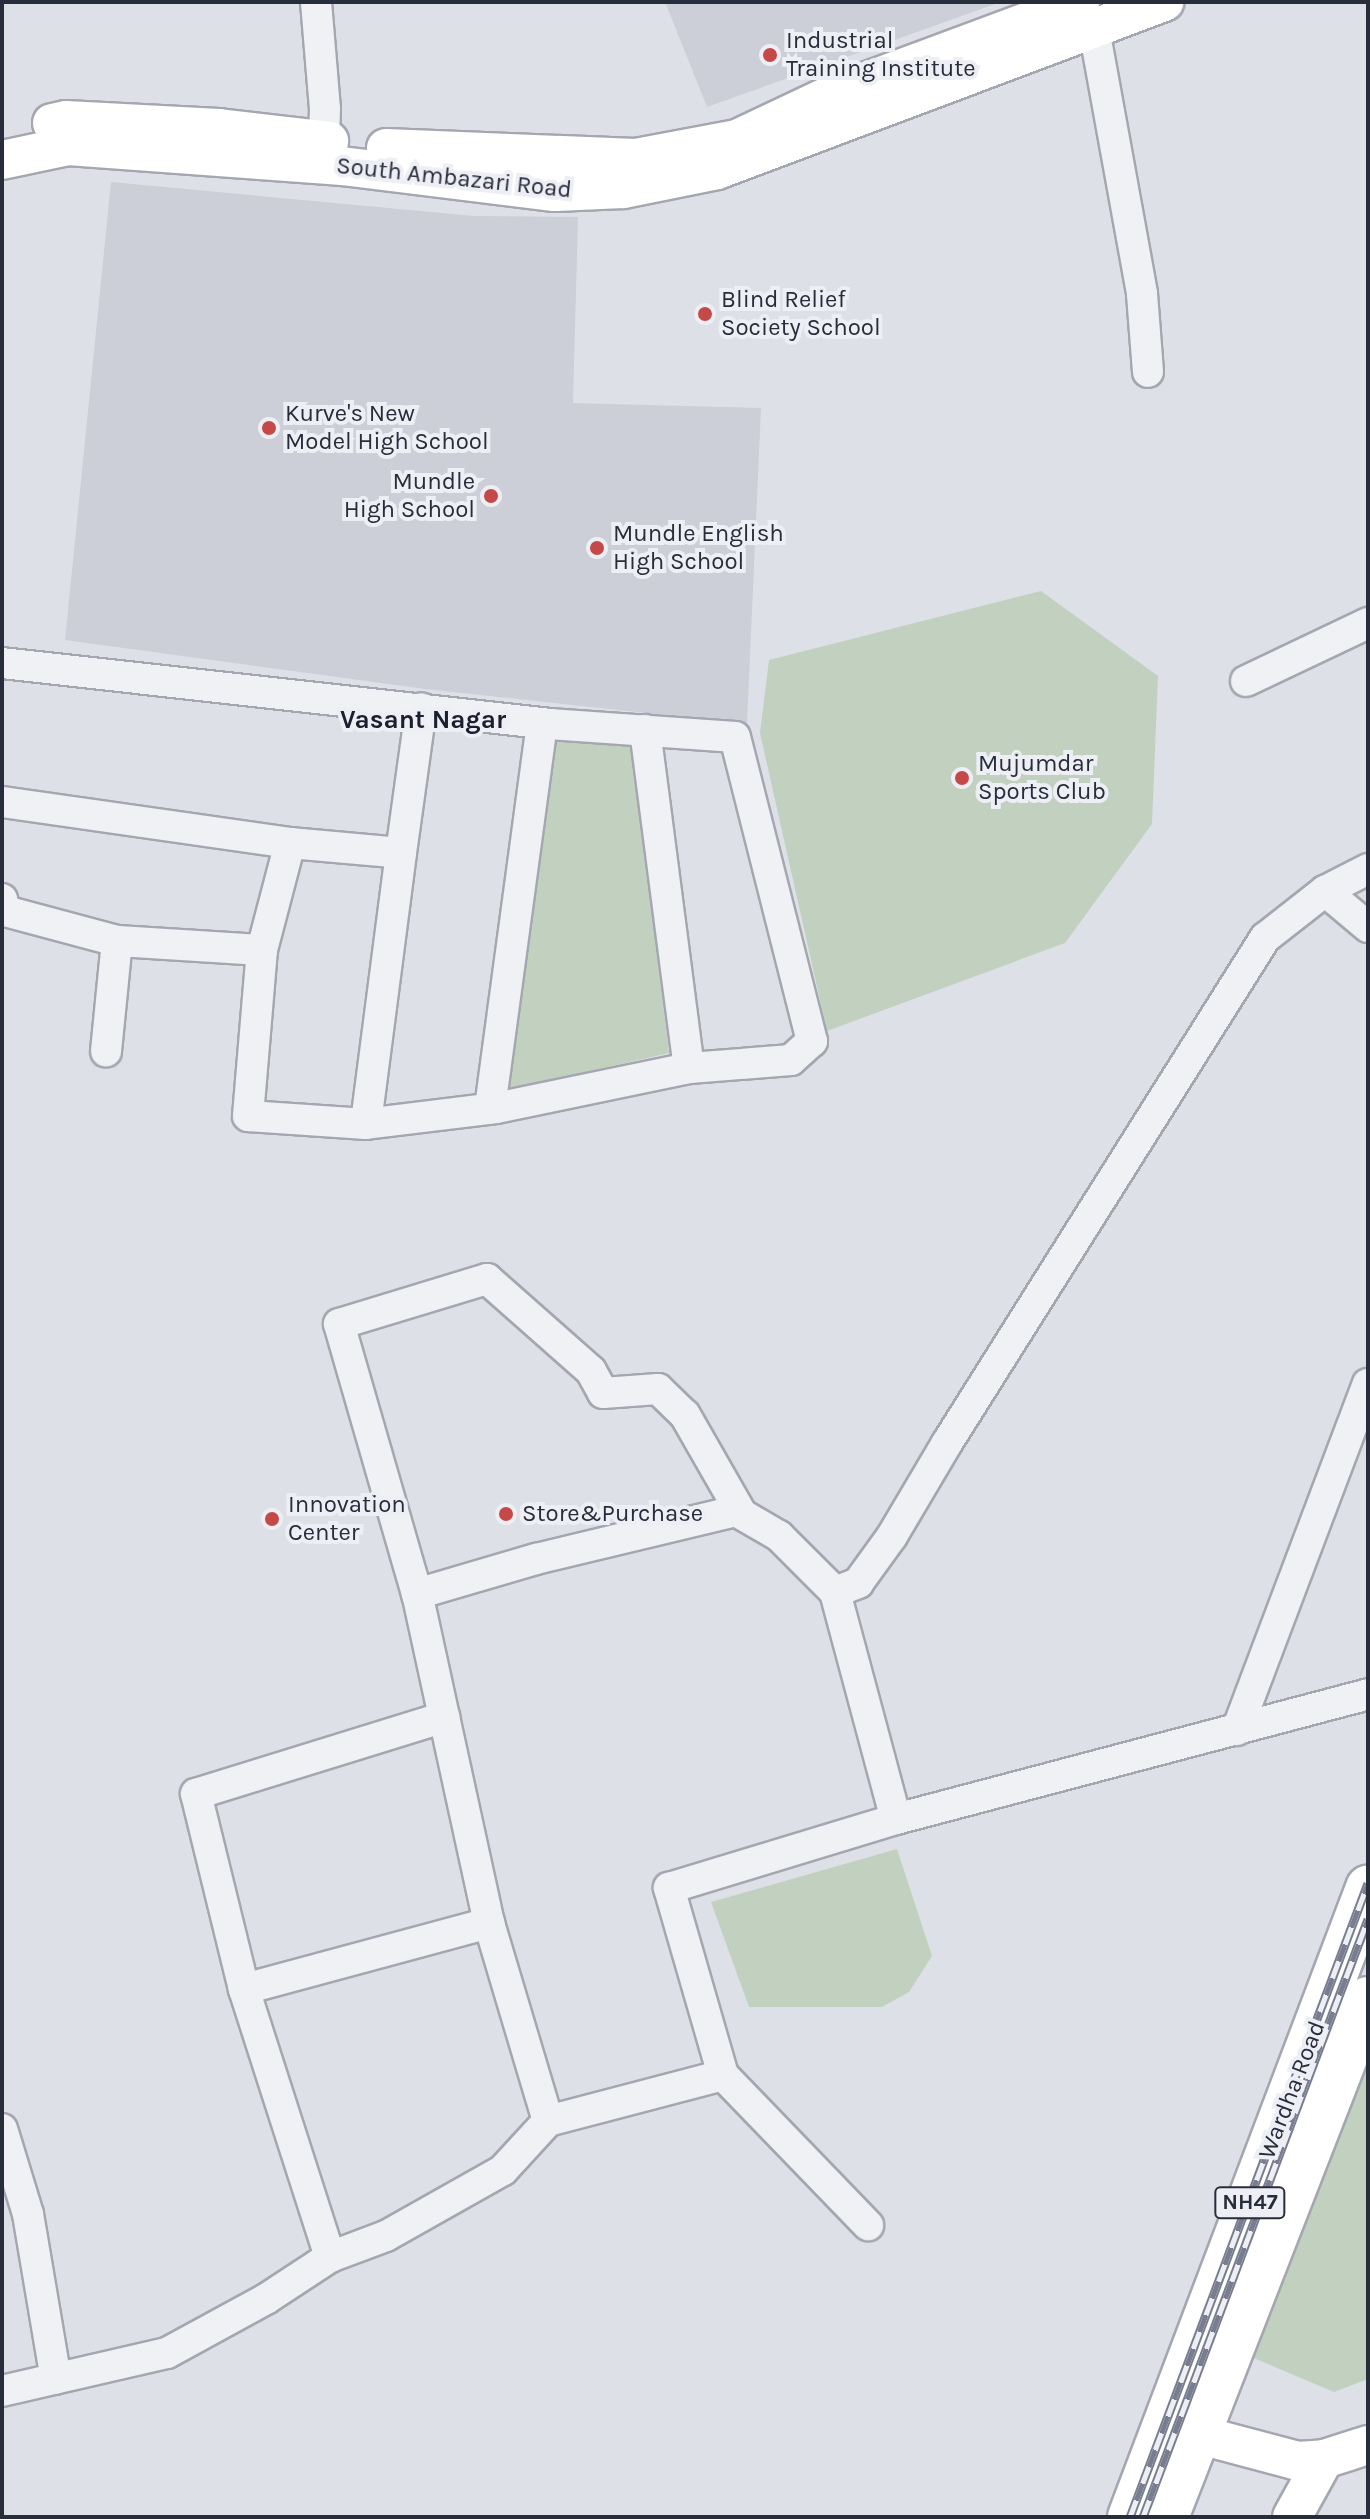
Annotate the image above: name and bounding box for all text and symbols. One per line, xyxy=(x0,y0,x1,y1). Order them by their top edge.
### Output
place label: Industrial Training Institute xyxy=(786,27,976,83)
marker: Industrial Training Institute xyxy=(761,46,779,64)
street label: South Ambazari Road xyxy=(335,151,573,205)
place label: Blind Relief Society School xyxy=(721,286,881,342)
marker: Blind Relief Society School xyxy=(696,305,714,323)
place label: Kurve's New Model High School xyxy=(285,400,489,456)
marker: Kurve's New Model High School xyxy=(260,419,278,437)
place label: Mundle High School xyxy=(344,468,475,524)
marker: Mundle High School xyxy=(482,487,500,505)
place label: Mundle English High School xyxy=(613,520,784,576)
marker: Mundle English High School xyxy=(588,539,606,557)
district label: Vasant Nagar xyxy=(340,704,506,736)
place label: Mujumdar Sports Club xyxy=(978,750,1106,806)
marker: Mujumdar Sports Club xyxy=(953,769,971,787)
place label: Innovation Center xyxy=(288,1491,406,1547)
place label: Store&Purchase xyxy=(522,1500,703,1528)
marker: Store&Purchase xyxy=(497,1505,515,1523)
marker: Innovation Center xyxy=(263,1510,281,1528)
street label: Wardha Road xyxy=(1252,2017,1332,2163)
road number: NH47 xyxy=(1214,2185,1286,2221)

